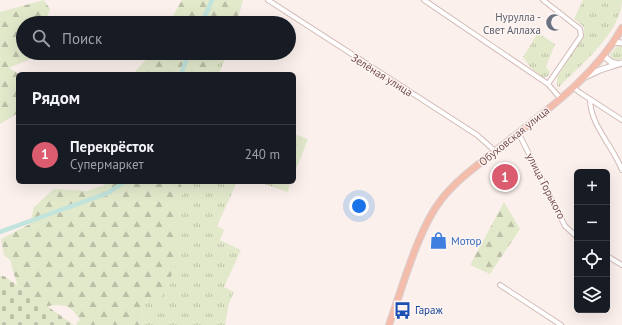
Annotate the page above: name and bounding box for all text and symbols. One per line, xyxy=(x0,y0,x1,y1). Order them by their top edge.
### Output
place label: Нурулла - Свет Аллаха xyxy=(483,10,541,37)
mosque icon: Нурулла - Свет Аллаха xyxy=(544,13,564,33)
search box xyxy=(16,16,296,60)
icon: search xyxy=(30,27,52,49)
text: Поиск xyxy=(62,29,102,48)
street label: Зелёная улица xyxy=(349,51,415,99)
text: Рядом xyxy=(32,87,80,109)
street label: Обуховская улица xyxy=(476,103,552,169)
text: Перекрёсток xyxy=(70,137,154,156)
text: 1 xyxy=(41,146,49,163)
text: 240 m xyxy=(245,146,280,163)
street label: улица Горького xyxy=(523,151,569,221)
text: Супермаркет xyxy=(70,156,144,173)
pin: 1 xyxy=(492,162,518,192)
map controls xyxy=(574,169,610,313)
button: + xyxy=(574,169,610,205)
your location xyxy=(349,196,369,216)
button: − xyxy=(574,205,610,241)
shop icon: Мотор xyxy=(428,231,448,251)
place label: Мотор xyxy=(451,234,482,248)
button: locate xyxy=(574,241,610,277)
button: layers xyxy=(574,277,610,313)
bus stop icon: Гараж xyxy=(392,300,412,320)
place label: Гараж xyxy=(415,303,444,317)

